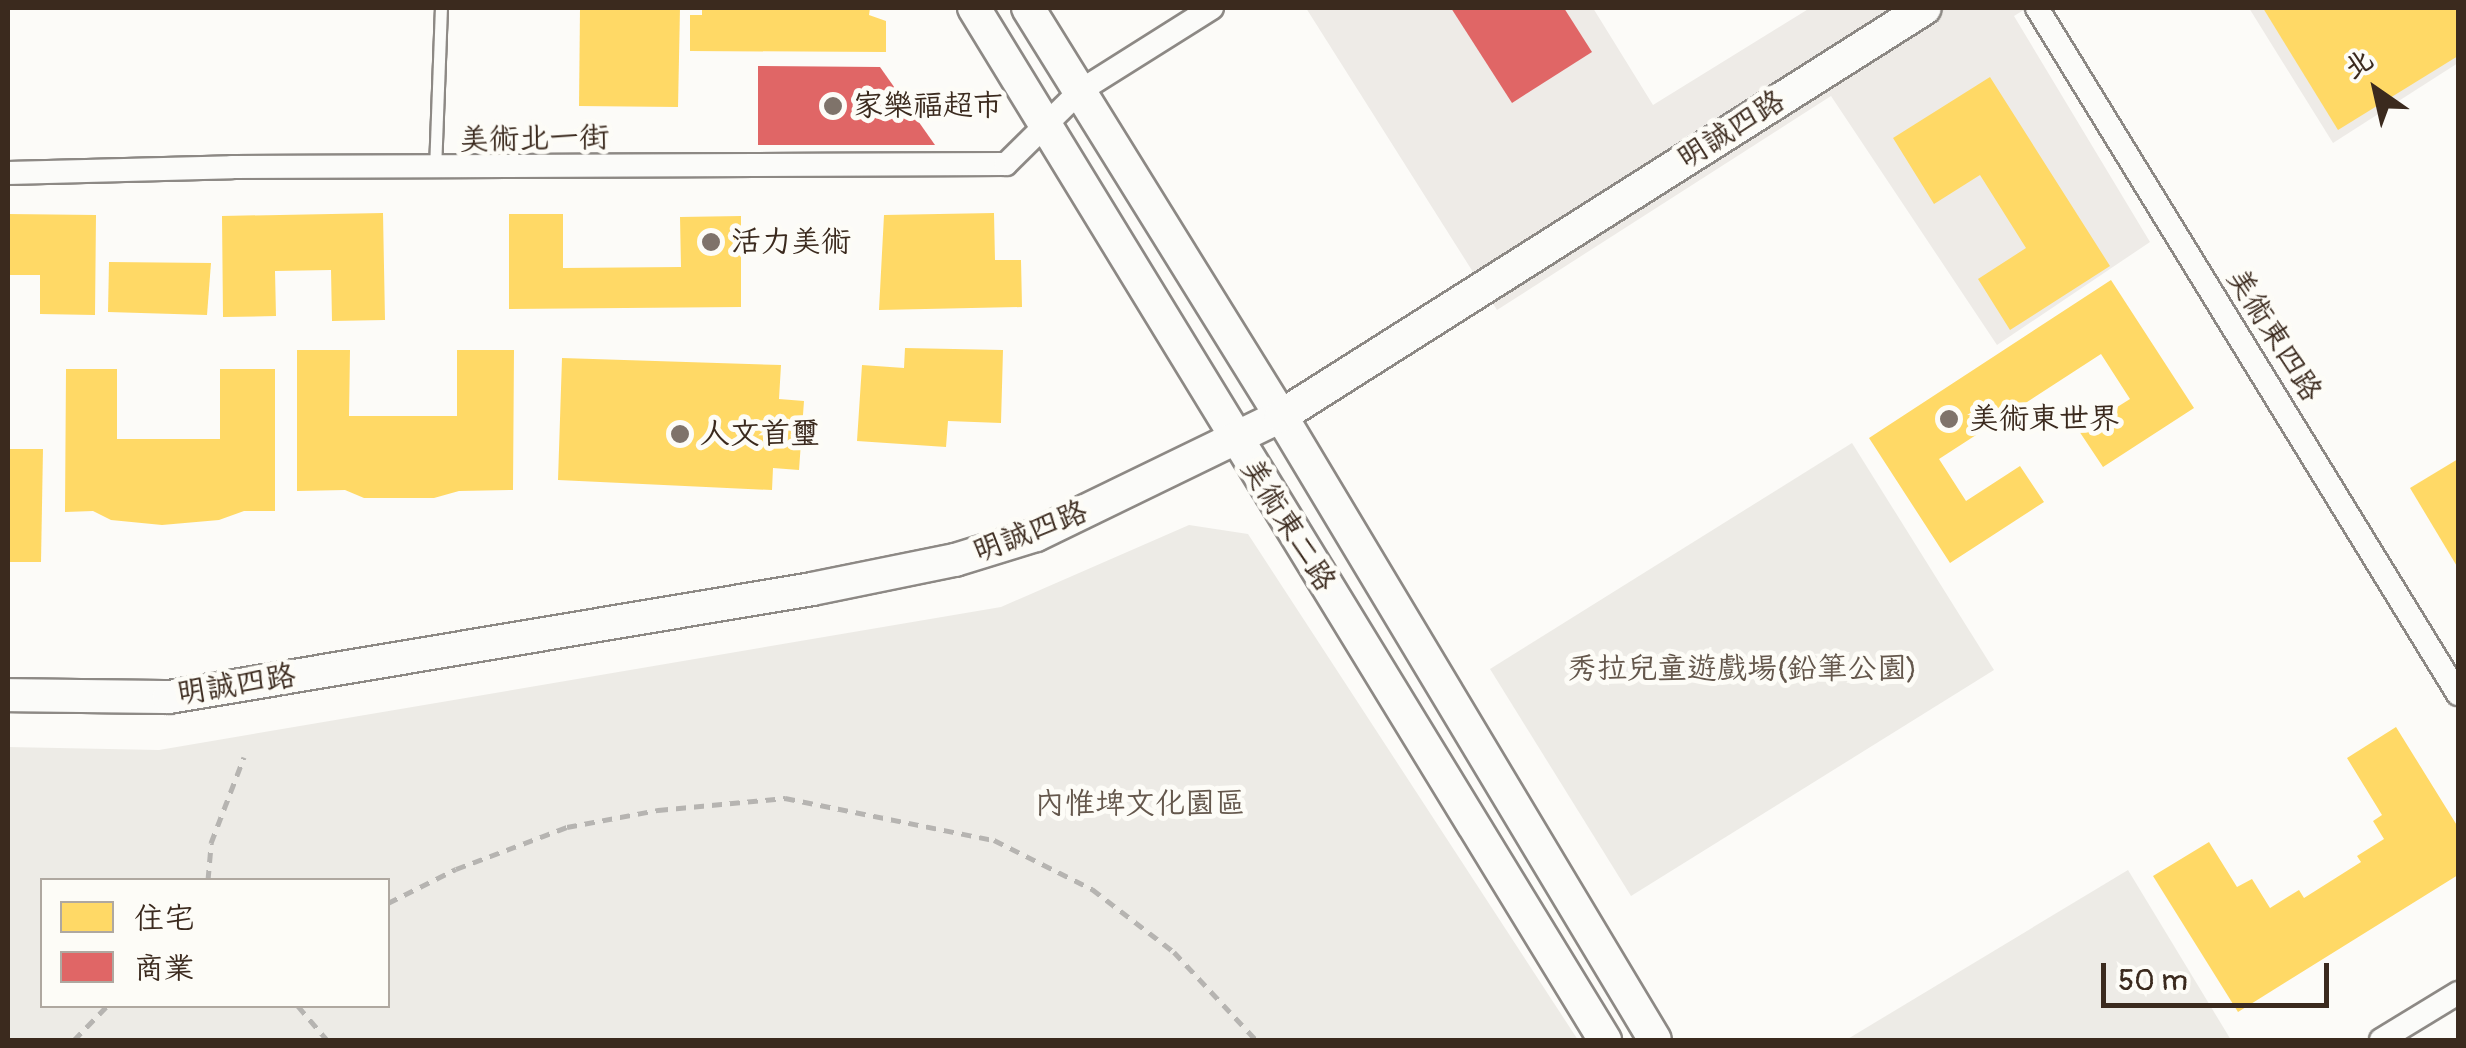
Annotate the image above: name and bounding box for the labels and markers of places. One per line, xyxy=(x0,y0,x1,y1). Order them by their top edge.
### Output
place label: 家樂福超市 xyxy=(853,88,1003,124)
marker: 家樂福超市 xyxy=(822,95,844,117)
place label: 活力美術 xyxy=(731,224,851,260)
marker: 活力美術 xyxy=(700,231,722,253)
place label: 美術東世界 xyxy=(1969,401,2119,437)
marker: 美術東世界 xyxy=(1938,408,1960,430)
place label: 人文首璽 xyxy=(700,416,820,452)
marker: 人文首璽 xyxy=(669,423,691,445)

